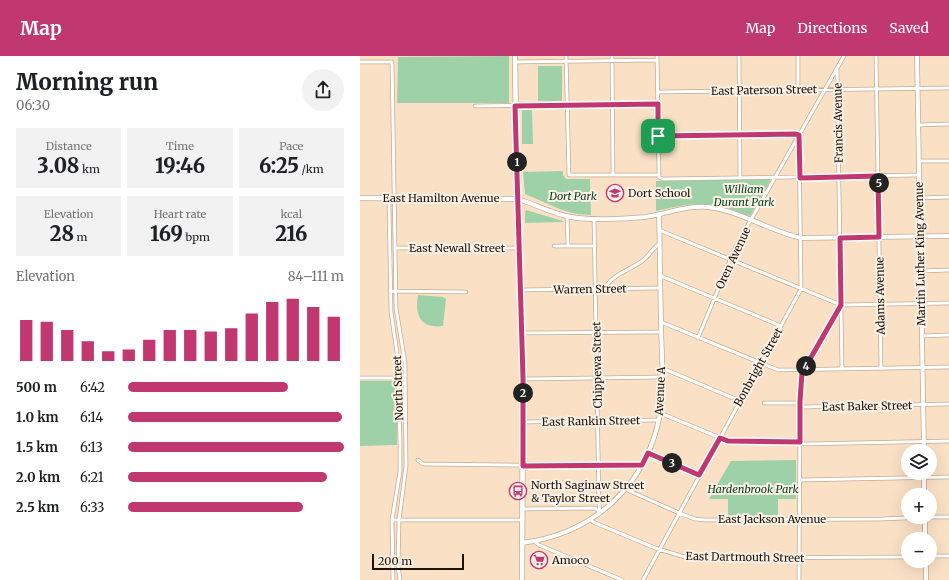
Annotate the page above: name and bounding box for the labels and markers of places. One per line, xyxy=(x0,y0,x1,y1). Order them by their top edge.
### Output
pin xyxy=(641,119,675,153)
pin: 1 xyxy=(507,152,527,172)
pin: 5 xyxy=(869,173,889,193)
school or university icon: Dort School xyxy=(605,183,625,203)
place label: Dort School xyxy=(628,186,691,200)
pin: 4 xyxy=(796,356,816,376)
pin: 2 xyxy=(513,383,533,403)
pin: 3 xyxy=(662,453,682,473)
place label: North Saginaw Street & Taylor Street xyxy=(531,478,645,505)
bus stop icon: North Saginaw Street & Taylor Street xyxy=(508,481,528,501)
supermarket icon: Amoco xyxy=(529,550,549,570)
place label: Amoco xyxy=(551,553,590,567)

